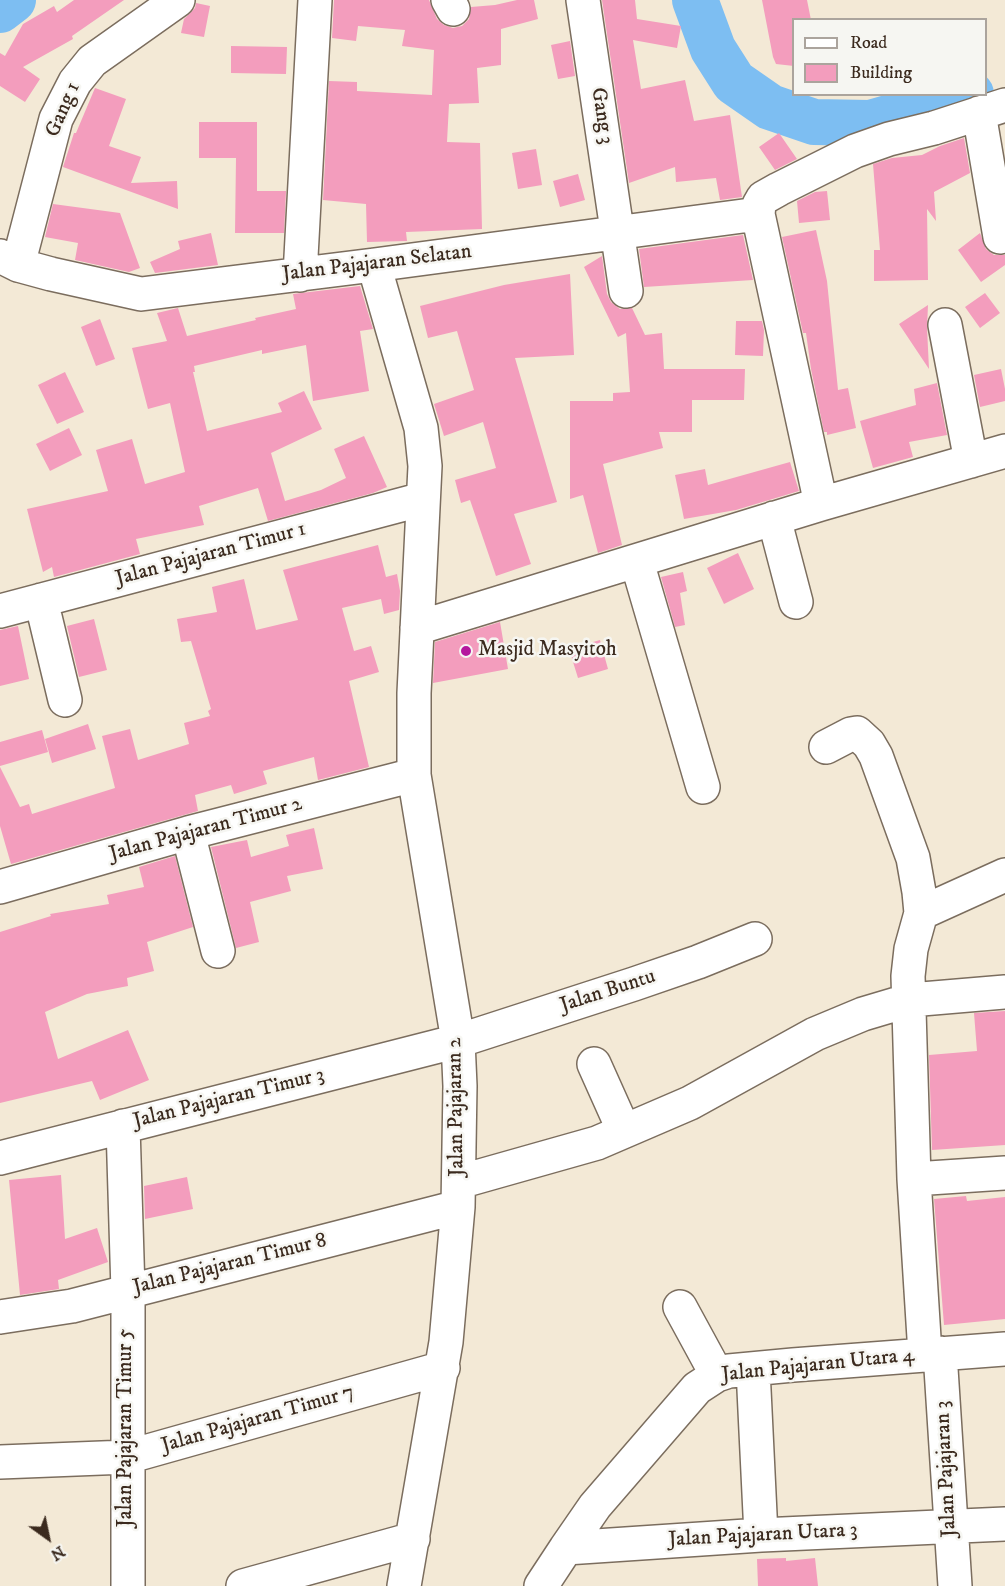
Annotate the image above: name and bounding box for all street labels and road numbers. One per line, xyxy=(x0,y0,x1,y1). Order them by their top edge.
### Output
street label: Gang 1 xyxy=(41,79,87,141)
street label: Gang 3 xyxy=(584,86,618,146)
street label: Jalan Pajajaran Selatan xyxy=(281,240,473,288)
street label: Jalan Pajajaran Timur 1 xyxy=(113,517,309,593)
street label: Jalan Pajajaran Timur 2 xyxy=(107,792,305,868)
street label: Jalan Buntu xyxy=(557,965,659,1019)
street label: Jalan Pajajaran 2 xyxy=(443,1037,471,1177)
street label: Jalan Pajajaran Timur 3 xyxy=(131,1063,327,1135)
street label: Jalan Pajajaran Timur 8 xyxy=(131,1229,329,1301)
street label: Jalan Pajajaran Timur 5 xyxy=(114,1329,140,1527)
street label: Jalan Pajajaran Utara 4 xyxy=(720,1343,916,1389)
street label: Jalan Pajajaran Timur 7 xyxy=(159,1380,357,1460)
street label: Jalan Pajajaran 3 xyxy=(931,1400,963,1538)
street label: Jalan Pajajaran Utara 3 xyxy=(668,1518,858,1554)

